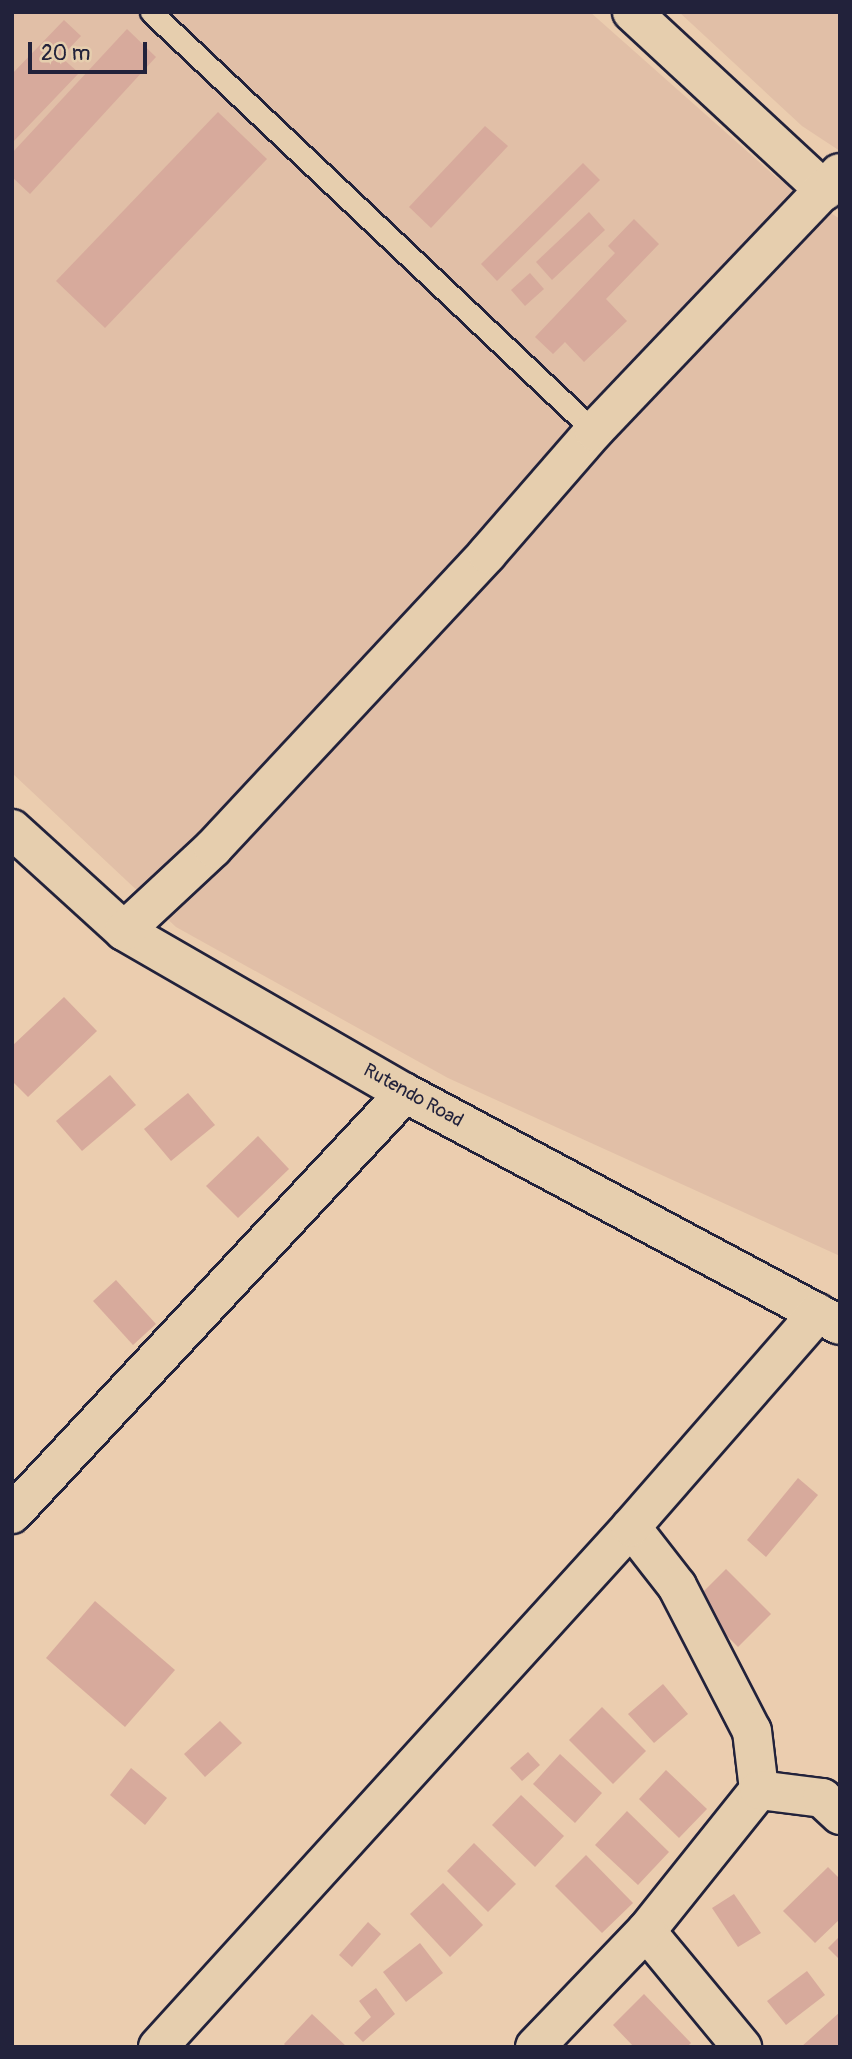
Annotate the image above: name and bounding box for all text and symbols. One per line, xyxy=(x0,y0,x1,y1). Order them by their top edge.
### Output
scale bar xyxy=(32,28,150,72)
text: 20 m xyxy=(41,40,90,67)
street label: Rutendo Road xyxy=(359,1059,467,1133)

